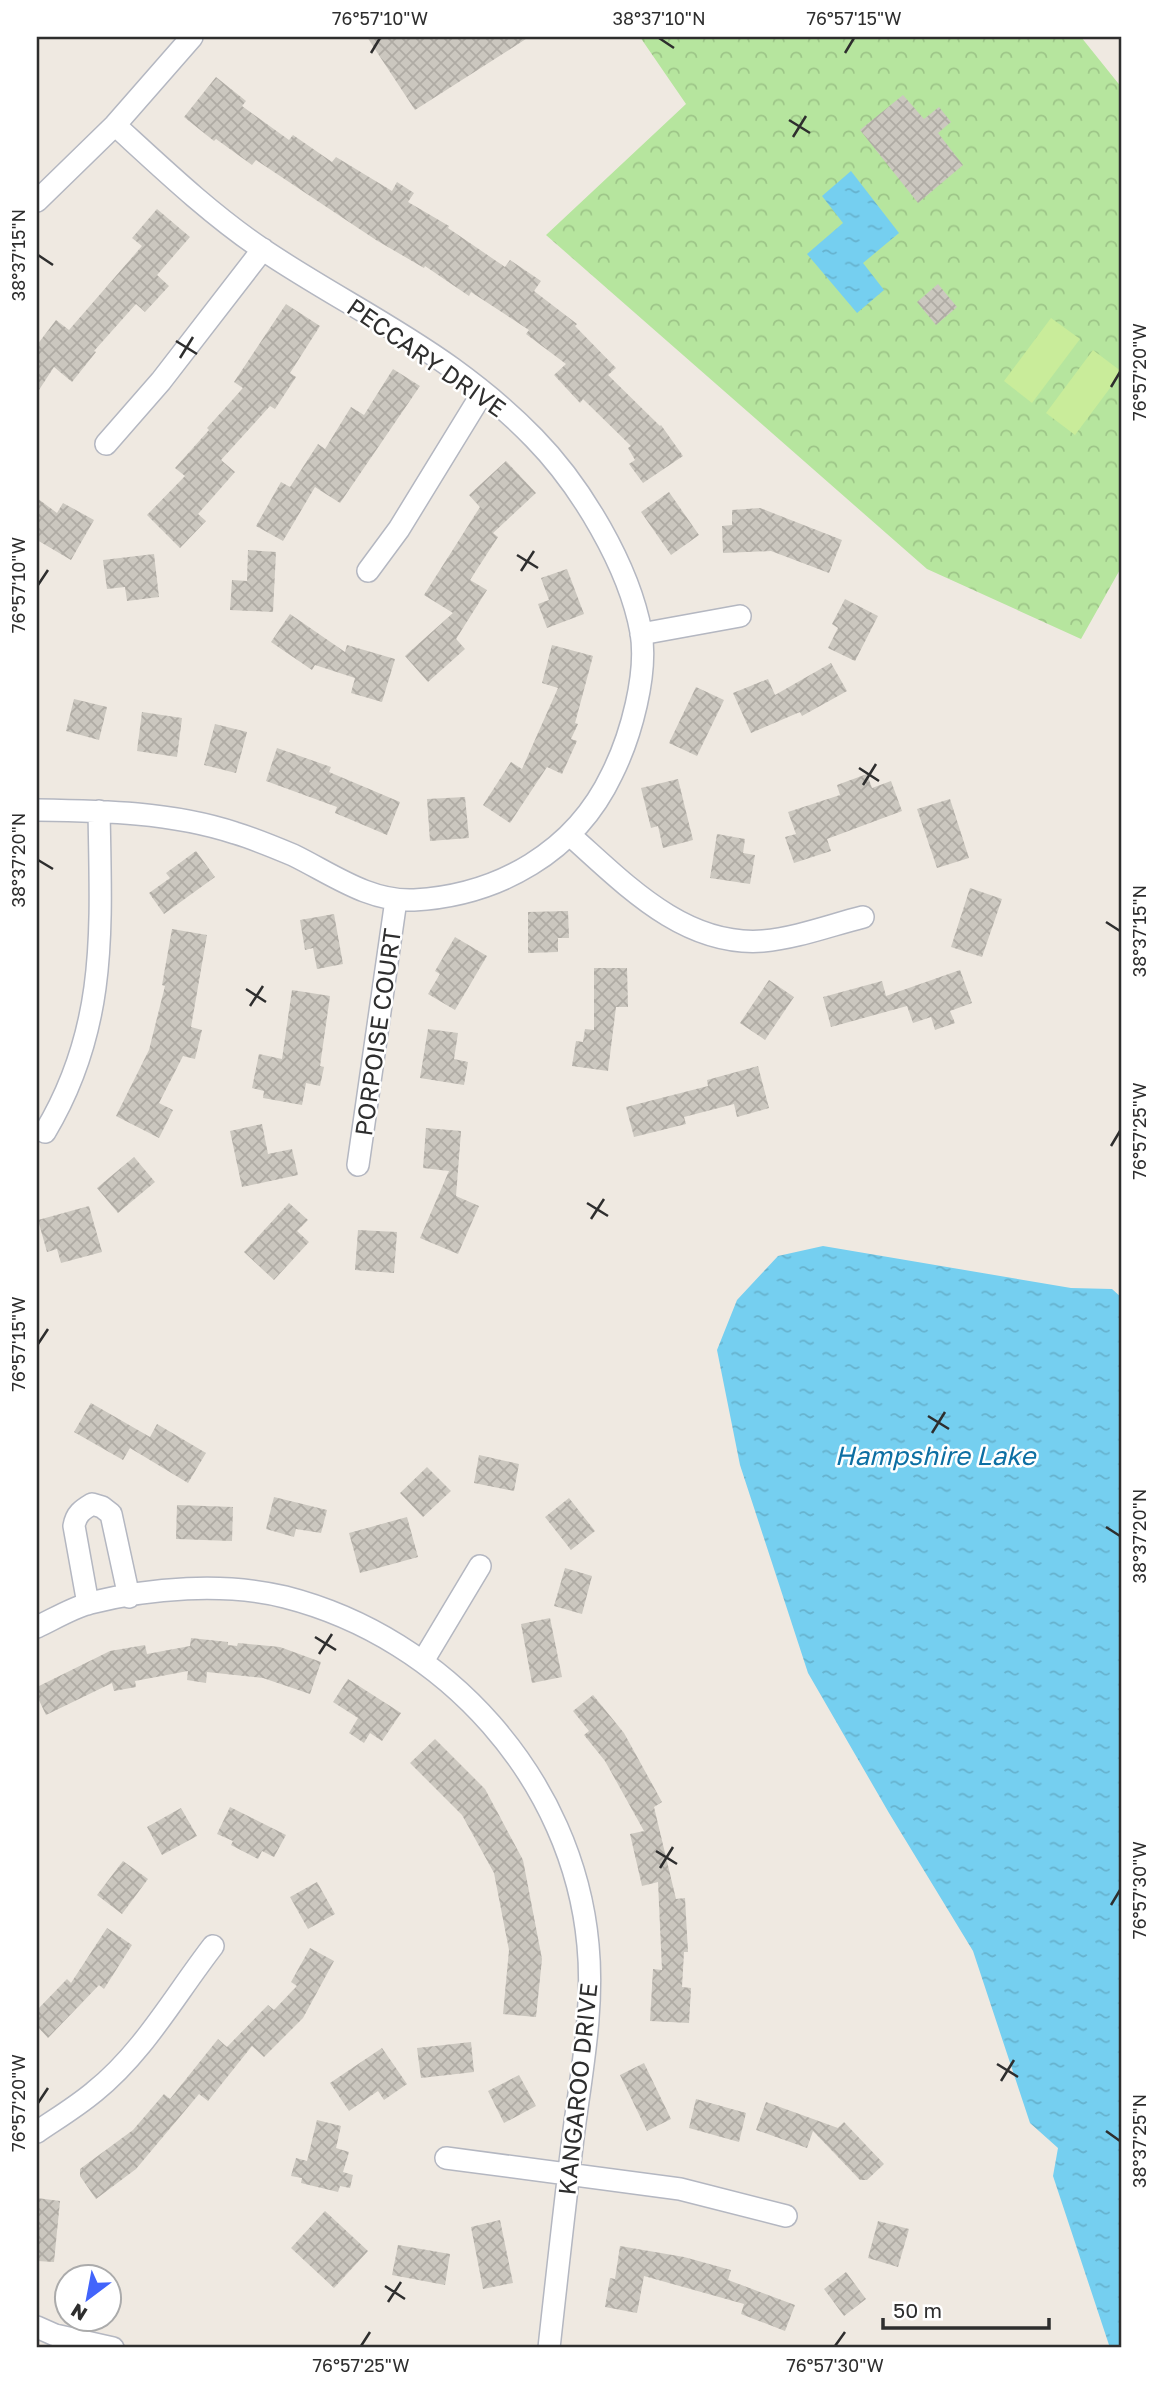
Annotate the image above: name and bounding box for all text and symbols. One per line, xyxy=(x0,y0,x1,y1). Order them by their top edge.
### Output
text: 76°57'10"W xyxy=(332,7,428,29)
text: 38°37'10"N xyxy=(612,7,706,29)
text: 76°57'15"W xyxy=(806,7,902,29)
text: 38°37'15"N xyxy=(7,209,29,301)
street label: PECCARY DRIVE xyxy=(342,292,512,422)
text: 76°57'20"W xyxy=(1128,323,1150,421)
text: 76°57'10"W xyxy=(7,537,29,633)
text: 38°37'20"N xyxy=(7,813,29,907)
text: 38°37'15"N xyxy=(1128,885,1150,977)
street label: PORPOISE COURT xyxy=(348,926,406,1138)
text: 76°57'25"W xyxy=(1128,1083,1150,1179)
text: 76°57'15"W xyxy=(7,1296,29,1392)
water label: Hampshire Lake xyxy=(835,1440,1037,1471)
text: 38°37'20"N xyxy=(1128,1489,1150,1583)
text: 76°57'30"W xyxy=(1128,1841,1150,1939)
street label: KANGAROO DRIVE xyxy=(551,1982,603,2196)
text: 76°57'20"W xyxy=(7,2054,29,2152)
text: 38°37'25"N xyxy=(1128,2094,1150,2188)
north arrow xyxy=(52,2262,122,2332)
scale bar xyxy=(883,2287,1049,2331)
text: 50 m xyxy=(893,2297,942,2323)
text: N xyxy=(67,2299,91,2326)
text: 76°57'25"W xyxy=(313,2354,409,2376)
text: 76°57'30"W xyxy=(786,2354,884,2376)

